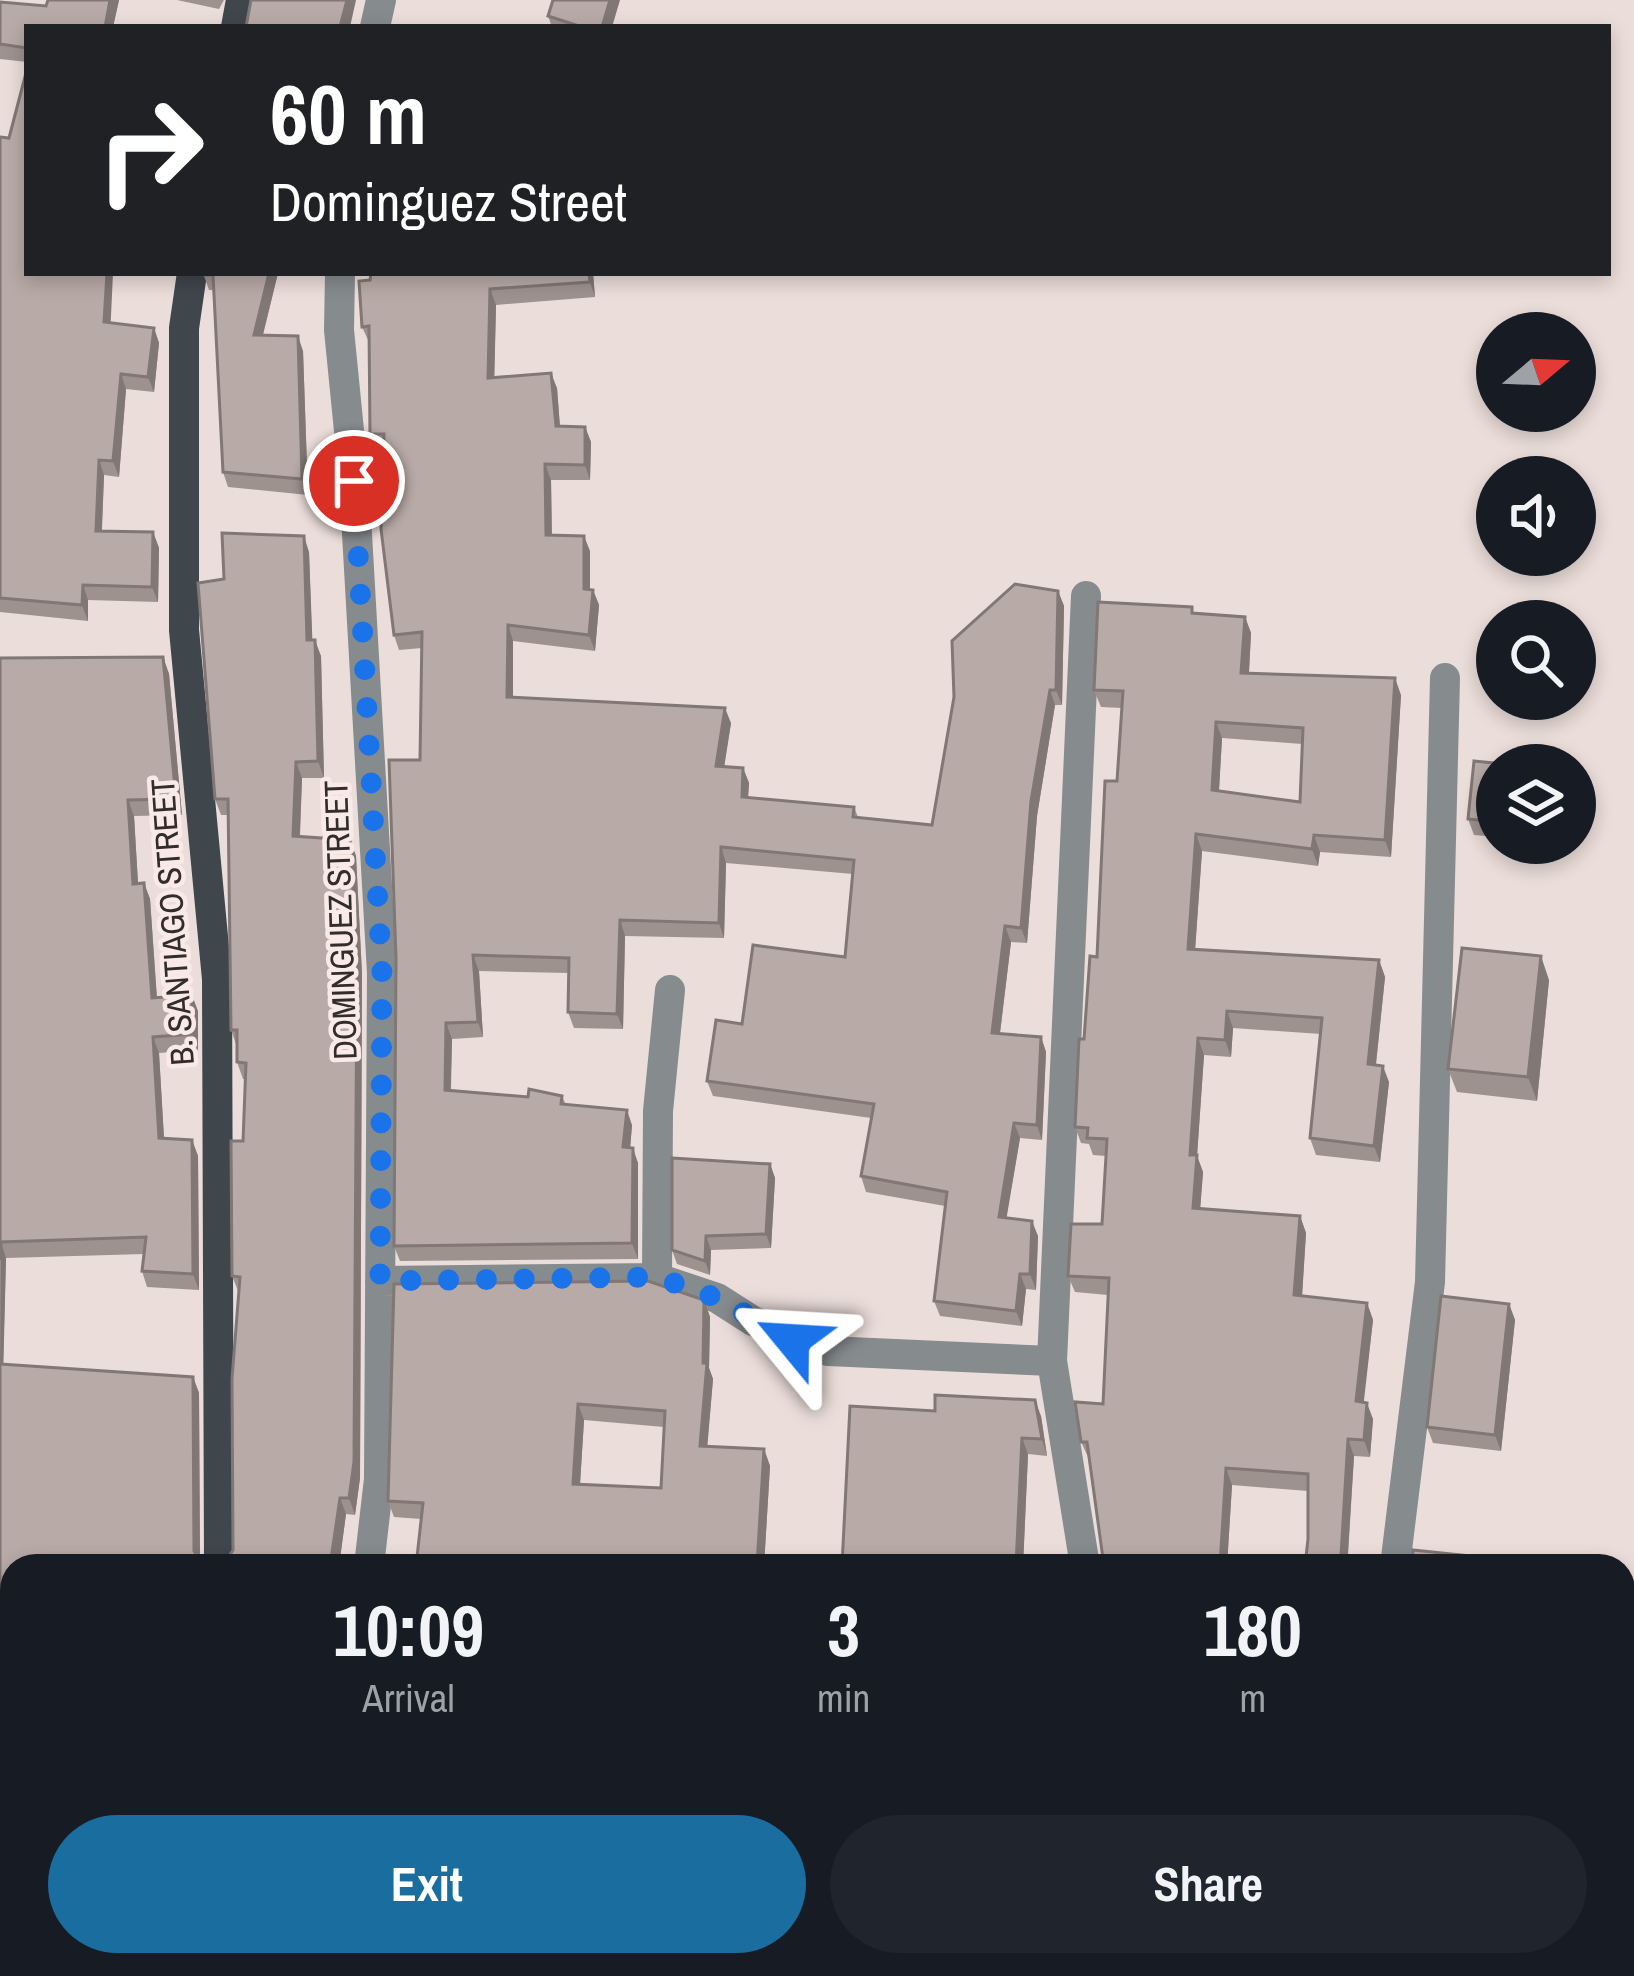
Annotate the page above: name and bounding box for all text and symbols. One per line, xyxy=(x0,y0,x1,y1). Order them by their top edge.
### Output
text: 60 m xyxy=(270,57,427,170)
icon: right xyxy=(72,72,228,228)
text: Dominguez Street xyxy=(270,165,627,238)
north arrow xyxy=(1476,312,1596,432)
map controls xyxy=(1476,312,1596,864)
pin xyxy=(303,430,405,532)
icon: arrive xyxy=(321,448,387,514)
button: sound xyxy=(1476,456,1596,576)
button: search xyxy=(1476,600,1596,720)
button: layers xyxy=(1476,744,1596,864)
street label: B. SANTIAGO STREET xyxy=(140,777,204,1067)
street label: DOMINGUEZ STREET xyxy=(313,779,367,1061)
position arrow xyxy=(729,1277,855,1403)
text: 10:09 xyxy=(333,1581,484,1678)
text: 3 xyxy=(827,1581,860,1678)
text: 180 xyxy=(1203,1581,1302,1678)
text: Arrival xyxy=(362,1672,455,1724)
text: min xyxy=(817,1672,870,1724)
text: m xyxy=(1239,1672,1266,1724)
button: Exit xyxy=(48,1815,806,1953)
button: Share xyxy=(830,1815,1587,1953)

